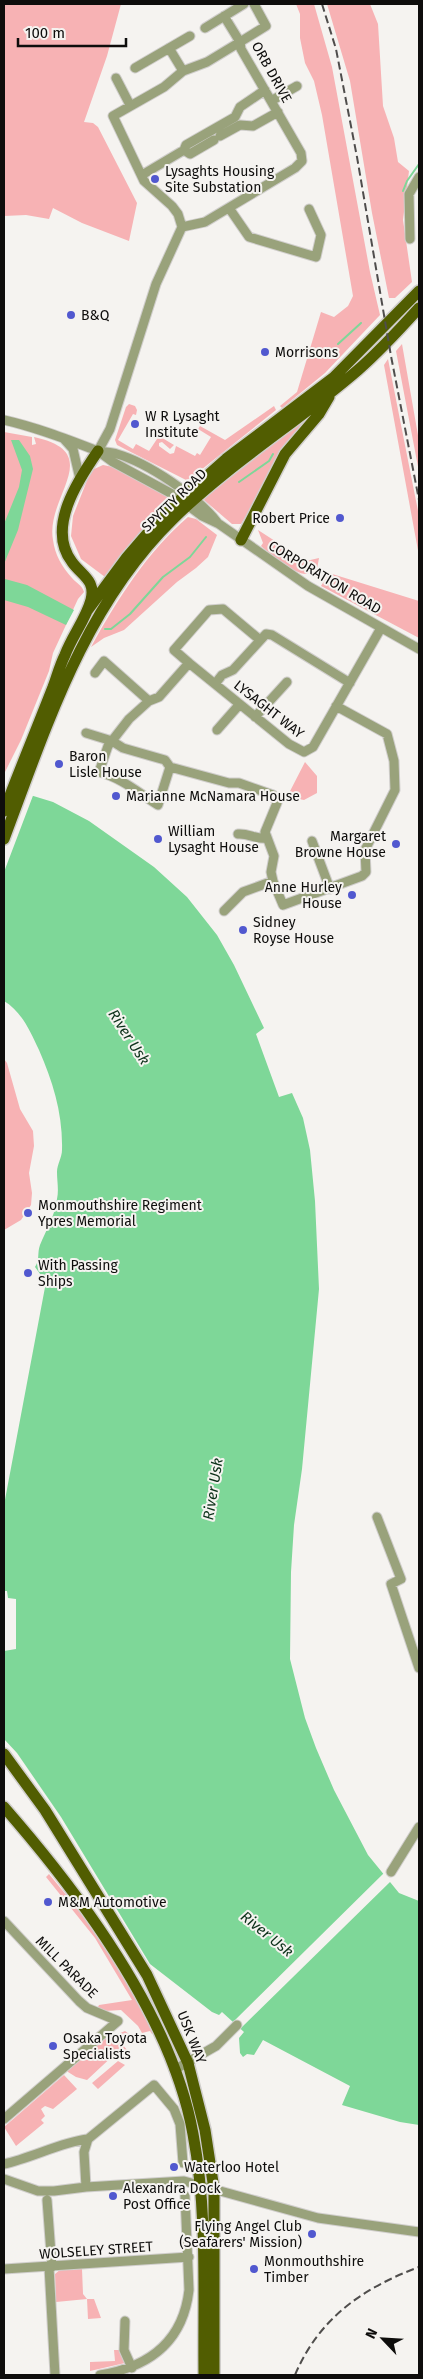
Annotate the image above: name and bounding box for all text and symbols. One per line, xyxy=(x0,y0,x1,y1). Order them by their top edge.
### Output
scale bar xyxy=(18,15,125,47)
text: 100 m xyxy=(25,24,65,42)
street label: ORB DRIVE xyxy=(248,39,295,106)
place label: Lysaghts Housing Site Substation xyxy=(165,163,275,196)
marker: Lysaghts Housing Site Substation xyxy=(149,173,161,185)
place label: B&Q xyxy=(81,307,110,324)
marker: B&Q xyxy=(65,309,77,321)
place label: Morrisons xyxy=(275,344,339,361)
marker: Morrisons xyxy=(259,346,271,358)
place label: W R Lysaght Institute xyxy=(145,408,221,441)
marker: W R Lysaght Institute xyxy=(129,418,141,430)
street label: SPYTTY ROAD xyxy=(138,465,210,536)
place label: Robert Price xyxy=(252,510,330,527)
marker: Robert Price xyxy=(334,512,346,524)
street label: CORPORATION ROAD xyxy=(265,537,384,618)
street label: LYSAGHT WAY xyxy=(230,677,307,742)
place label: Baron Lisle House xyxy=(69,748,142,781)
marker: Baron Lisle House xyxy=(53,758,65,770)
place label: Marianne McNamara House xyxy=(126,788,300,805)
marker: Marianne McNamara House xyxy=(110,790,122,802)
place label: William Lysaght House xyxy=(168,823,259,856)
place label: Margaret Browne House xyxy=(295,828,387,861)
marker: William Lysaght House xyxy=(152,833,164,845)
marker: Margaret Browne House xyxy=(390,838,402,850)
place label: Anne Hurley House xyxy=(265,879,342,912)
marker: Anne Hurley House xyxy=(346,889,358,901)
place label: Sidney Royse House xyxy=(253,914,334,947)
marker: Sidney Royse House xyxy=(237,924,249,936)
water label: River Usk xyxy=(104,1006,154,1068)
place label: Monmouthshire Regiment Ypres Memorial xyxy=(38,1197,203,1230)
marker: Monmouthshire Regiment Ypres Memorial xyxy=(22,1207,34,1219)
place label: With Passing Ships xyxy=(38,1257,118,1290)
marker: With Passing Ships xyxy=(22,1267,34,1279)
water label: River Usk xyxy=(199,1457,227,1521)
place label: M&M Automotive xyxy=(58,1894,167,1911)
marker: M&M Automotive xyxy=(42,1896,54,1908)
water label: River Usk xyxy=(237,1907,297,1961)
street label: MILL PARADE xyxy=(32,1933,101,2002)
street label: USK WAY xyxy=(173,2008,210,2066)
place label: Osaka Toyota Specialists xyxy=(63,2030,147,2063)
marker: Osaka Toyota Specialists xyxy=(47,2040,59,2052)
place label: Waterloo Hotel xyxy=(184,2159,279,2176)
marker: Waterloo Hotel xyxy=(168,2161,180,2173)
place label: Alexandra Dock Post Office xyxy=(123,2180,221,2213)
marker: Alexandra Dock Post Office xyxy=(107,2190,119,2202)
place label: Flying Angel Club (Seafarers' Mission) xyxy=(179,2218,302,2251)
marker: Flying Angel Club (Seafarers' Mission) xyxy=(306,2228,318,2240)
street label: WOLSELEY STREET xyxy=(38,2238,154,2263)
place label: Monmouthshire Timber xyxy=(264,2253,364,2286)
marker: Monmouthshire Timber xyxy=(248,2263,260,2275)
north arrow xyxy=(358,2314,408,2364)
text: N xyxy=(362,2326,381,2342)

